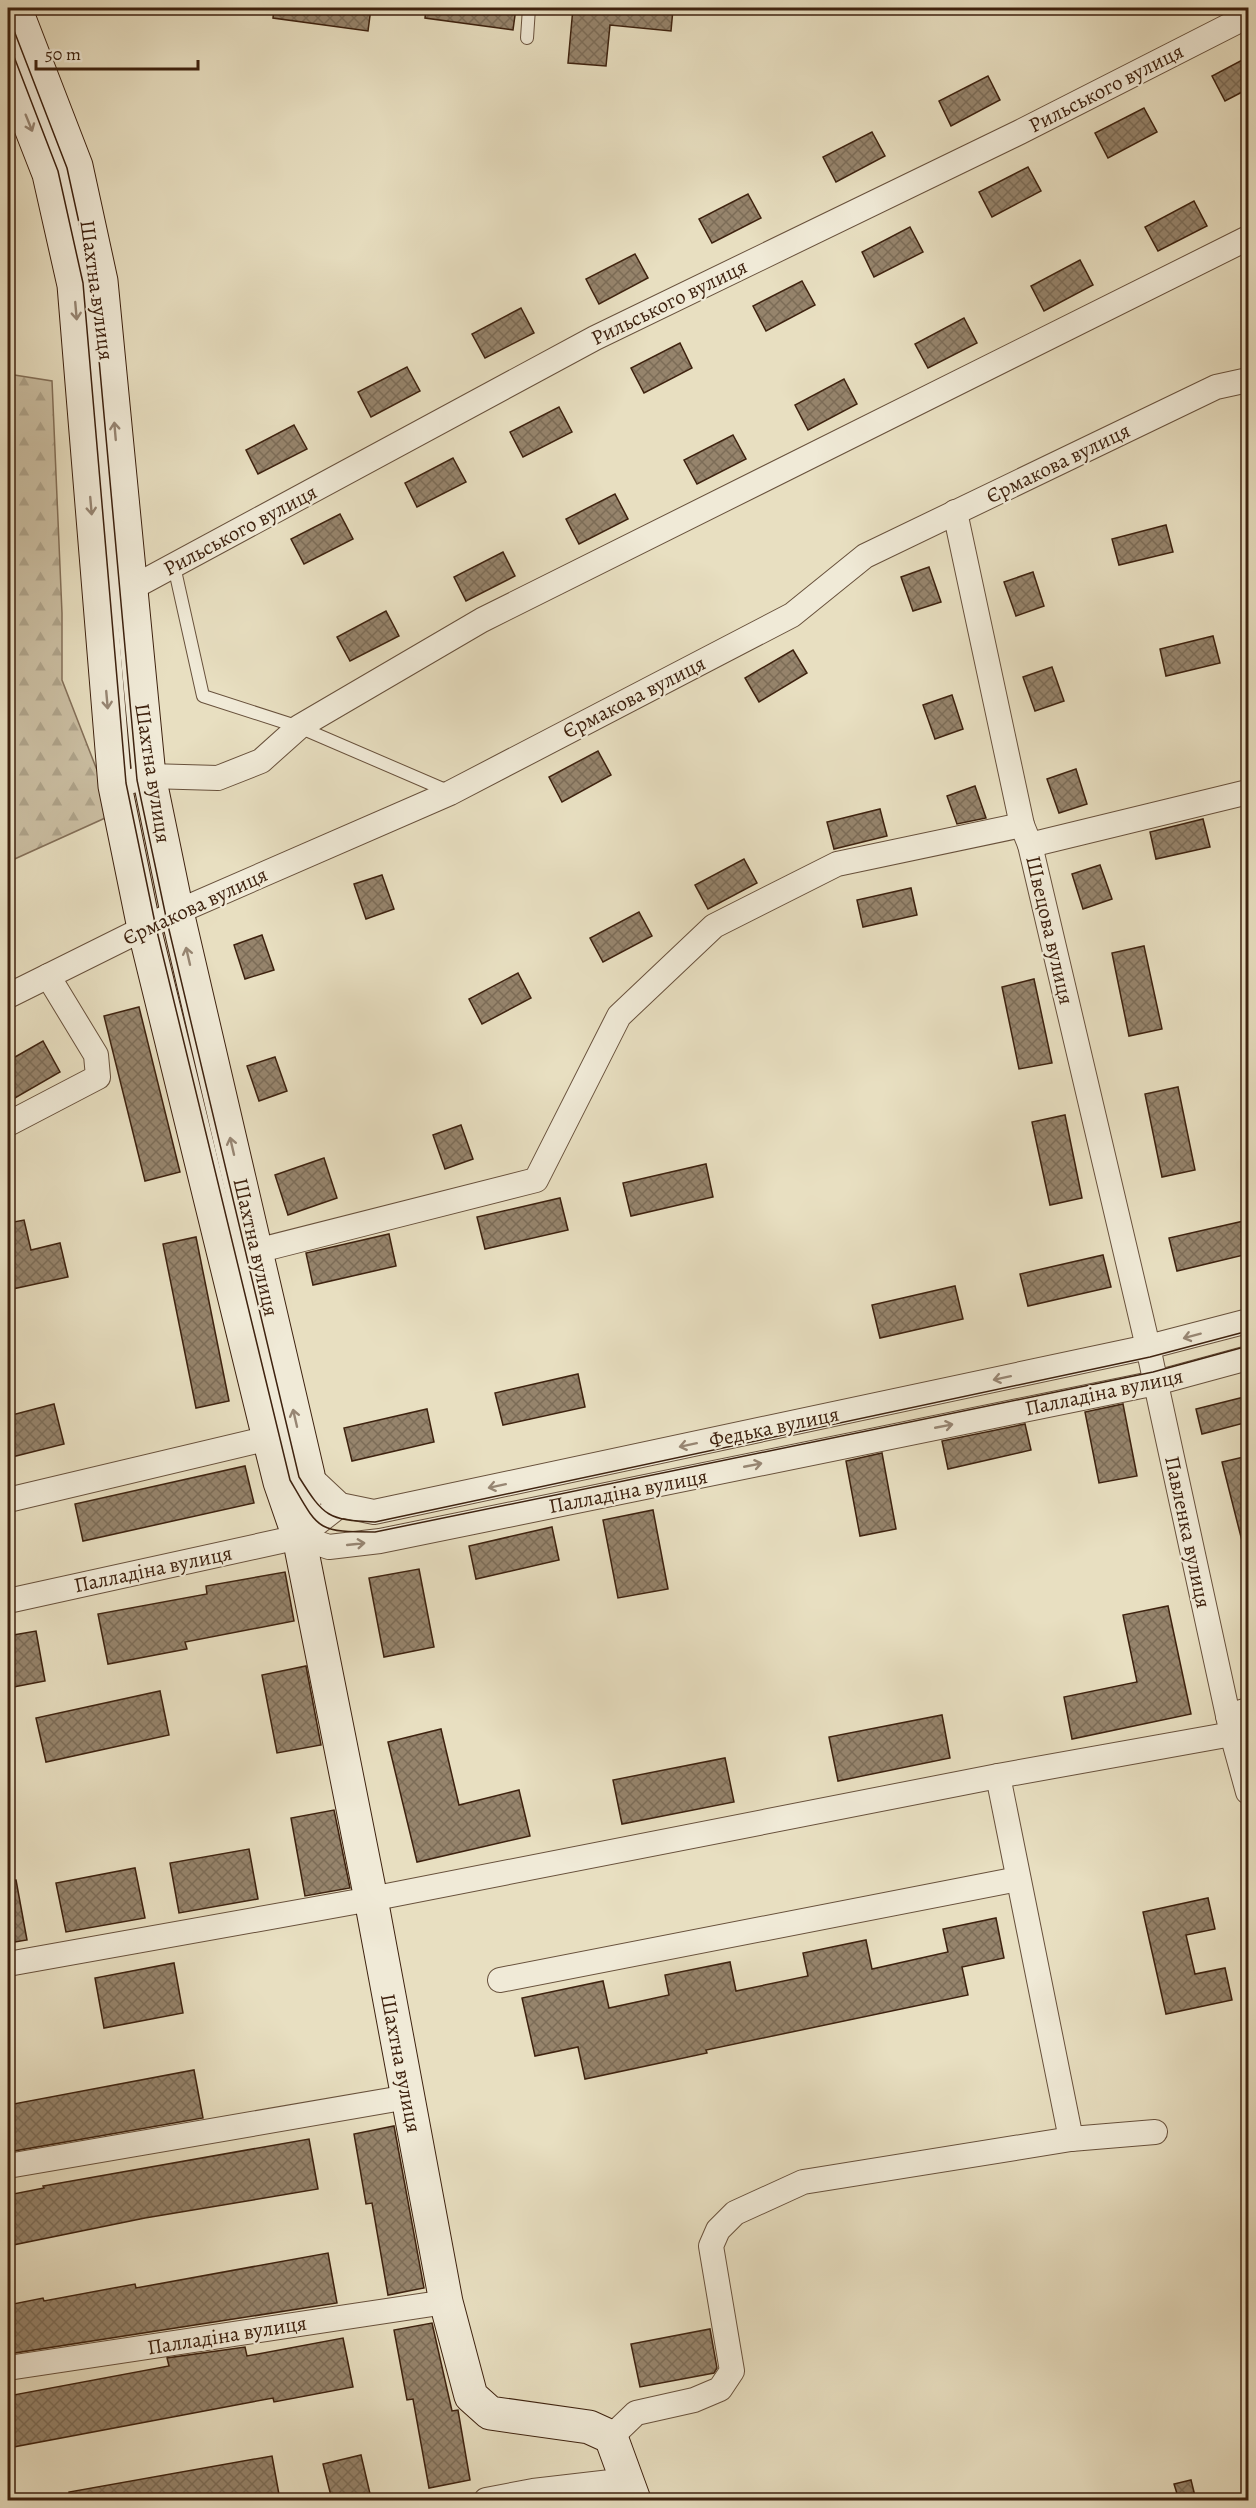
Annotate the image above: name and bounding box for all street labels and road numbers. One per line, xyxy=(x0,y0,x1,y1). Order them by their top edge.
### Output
street label: Рильського вулиця xyxy=(1024,37,1188,139)
street label: Шахтна вулиця xyxy=(73,218,121,362)
street label: Рильського вулиця xyxy=(586,252,752,352)
street label: Єрмакова вулиця xyxy=(981,416,1135,510)
street label: Рильського вулиця xyxy=(158,478,322,582)
street label: Єрмакова вулиця xyxy=(558,649,710,745)
street label: Шахтна вулиця xyxy=(128,701,178,845)
street label: Швецова вулиця xyxy=(1019,853,1081,1007)
street label: Єрмакова вулиця xyxy=(118,860,272,952)
street label: Шахтна вулиця xyxy=(226,1175,286,1319)
street label: Палладіна вулиця xyxy=(1022,1362,1186,1422)
street label: Федька вулиця xyxy=(706,1400,842,1454)
street label: Павленка вулиця xyxy=(1158,1453,1218,1611)
street label: Палладіна вулиця xyxy=(546,1462,710,1520)
street label: Палладіна вулиця xyxy=(71,1539,235,1599)
street label: Шахтна вулиця xyxy=(374,1991,428,2135)
street label: Палладіна вулиця xyxy=(145,2309,309,2361)

